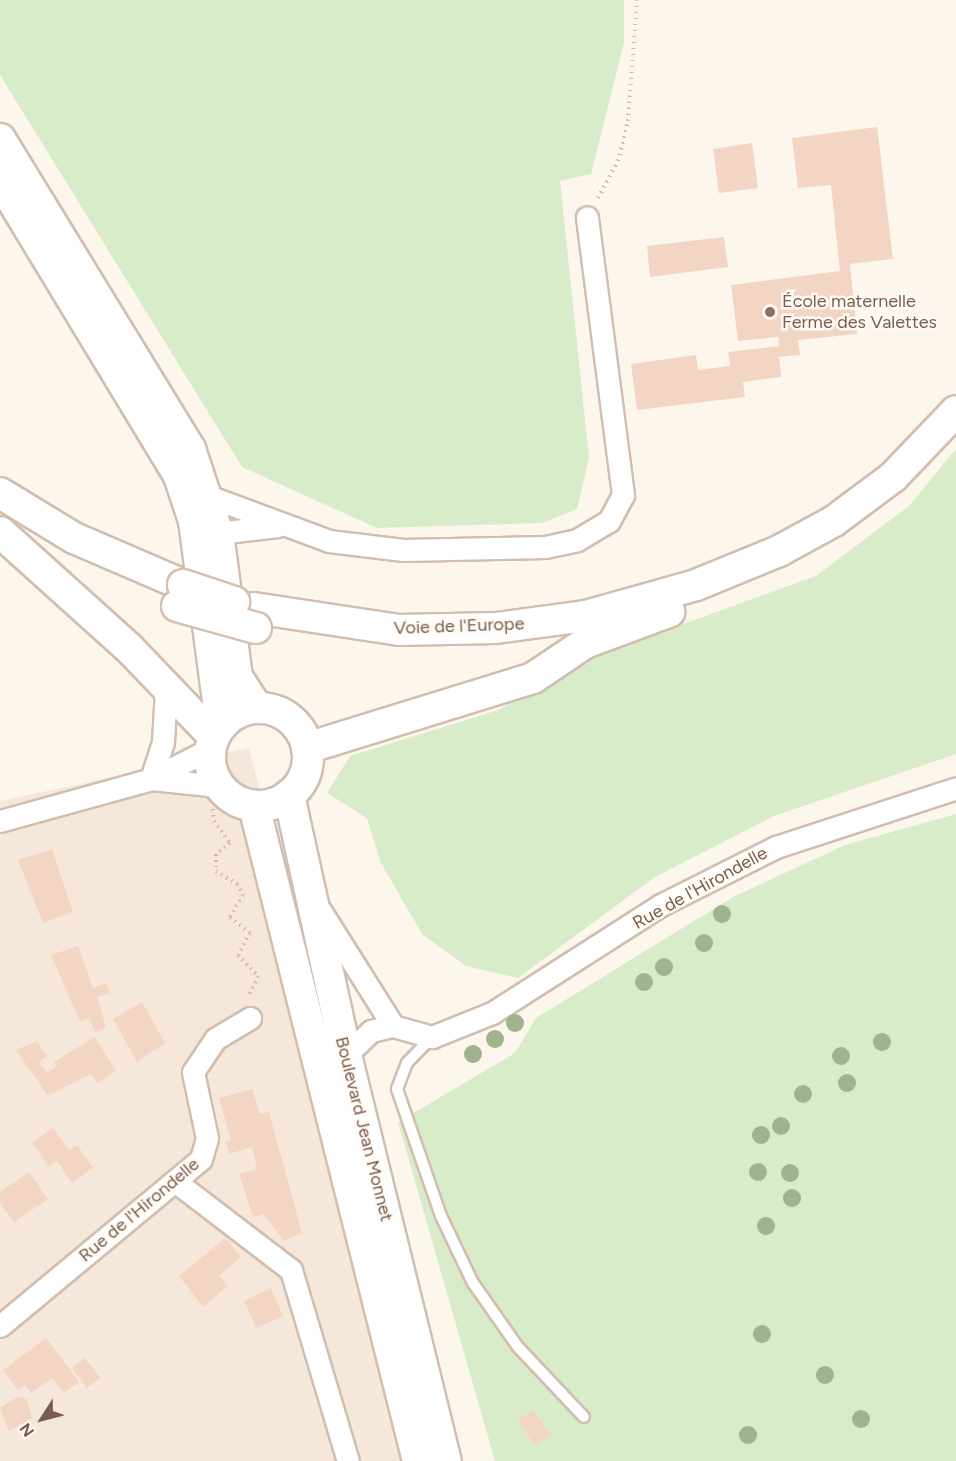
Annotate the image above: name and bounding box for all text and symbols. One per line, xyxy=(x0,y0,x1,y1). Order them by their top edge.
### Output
place label: École maternelle Ferme des Valettes xyxy=(782,291,937,334)
marker: École maternelle Ferme des Valettes xyxy=(763,305,777,319)
street label: Voie de l'Europe xyxy=(393,613,525,639)
street label: Rue de l'Hirondelle xyxy=(629,842,771,934)
street label: Boulevard Jean Monnet xyxy=(331,1034,397,1224)
street label: Rue de l'Hirondelle xyxy=(74,1153,204,1267)
north arrow xyxy=(12,1389,72,1449)
text: N xyxy=(16,1419,38,1440)

